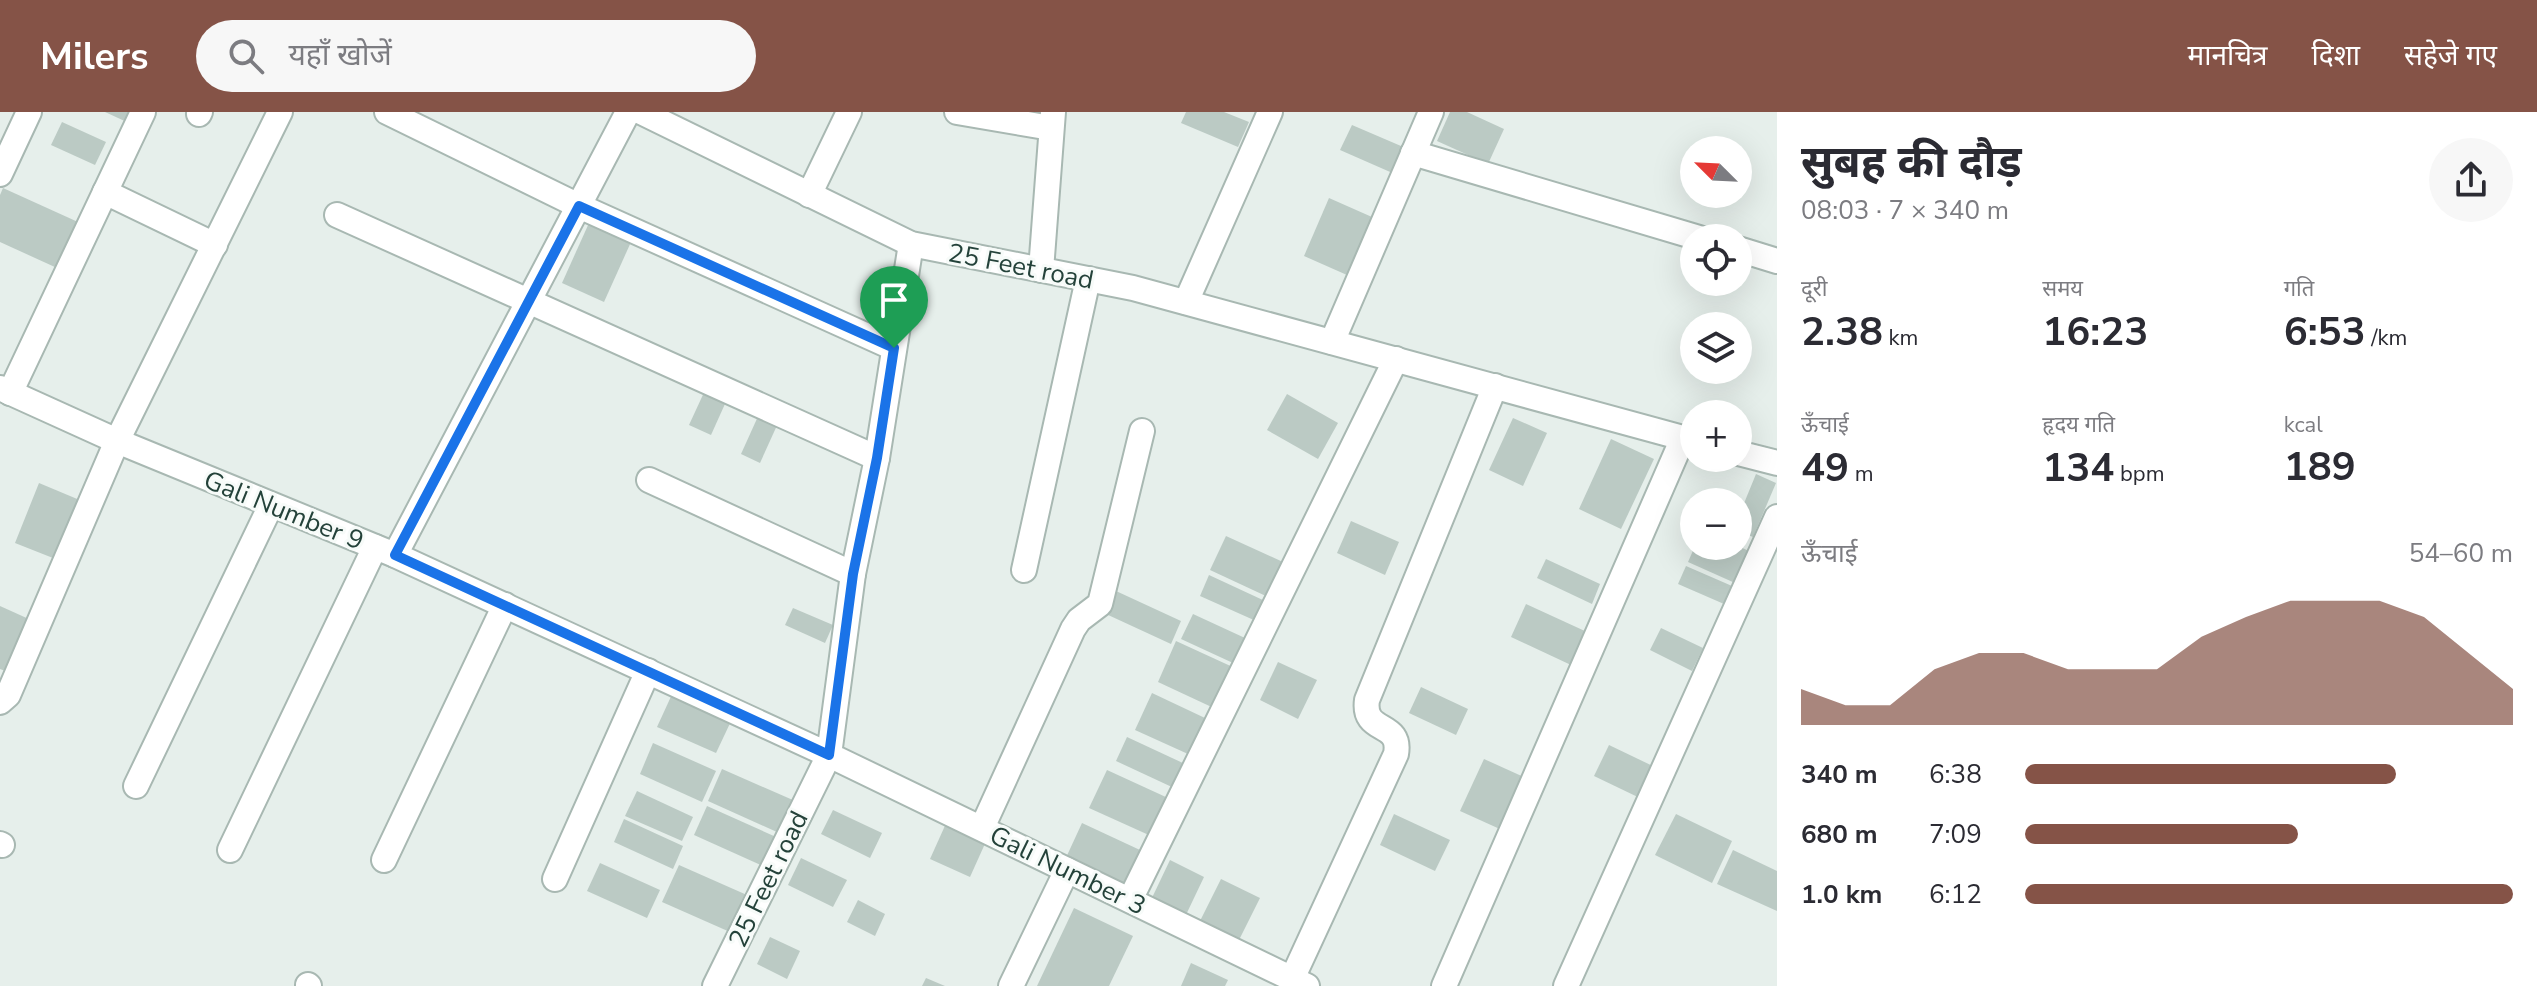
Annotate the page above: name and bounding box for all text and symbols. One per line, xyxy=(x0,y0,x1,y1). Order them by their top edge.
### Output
search box xyxy=(196,20,756,92)
text: Milers xyxy=(40,31,148,82)
icon: search xyxy=(224,34,268,78)
text: यहाँ खोजें xyxy=(288,35,392,76)
text: मानचित्र xyxy=(2188,37,2268,75)
text: दिशा xyxy=(2312,37,2360,75)
text: सहेजे गए xyxy=(2404,37,2497,75)
text: सुबह की दौड़ xyxy=(1801,133,2022,193)
north arrow xyxy=(1680,136,1752,208)
map controls xyxy=(1680,136,1752,560)
button: share xyxy=(2429,138,2513,222)
text: 08:03 · 7 × 340 m xyxy=(1801,193,2009,228)
button: locate xyxy=(1680,224,1752,296)
street label: 25 Feet road xyxy=(945,235,1097,298)
pin xyxy=(860,266,928,348)
text: दूरी xyxy=(1801,274,1827,304)
text: समय xyxy=(2042,274,2083,304)
text: गति xyxy=(2284,274,2314,304)
icon: arrive xyxy=(872,278,916,322)
text: 2.38 xyxy=(1801,305,1883,359)
text: 16:23 xyxy=(2042,305,2148,359)
text: 6:53 xyxy=(2284,305,2366,359)
button: layers xyxy=(1680,312,1752,384)
text: km xyxy=(1883,323,1918,353)
text: /km xyxy=(2366,323,2407,353)
button: + xyxy=(1680,400,1752,472)
text: ऊँचाई xyxy=(1801,410,1849,440)
text: हृदय गति xyxy=(2042,410,2115,440)
text: kcal xyxy=(2284,410,2323,440)
text: 189 xyxy=(2284,440,2356,494)
text: 49 xyxy=(1801,441,1849,495)
text: 134 xyxy=(2042,441,2114,495)
text: m xyxy=(1849,459,1874,489)
text: bpm xyxy=(2114,459,2164,489)
street label: Gali Number 9 xyxy=(199,462,369,558)
button: − xyxy=(1680,488,1752,560)
text: ऊँचाई xyxy=(1801,536,1857,571)
text: 54–60 m xyxy=(2409,536,2513,571)
text: 340 m xyxy=(1801,757,1878,792)
text: 6:38 xyxy=(1929,757,1982,792)
street label: 25 Feet road xyxy=(720,805,817,953)
text: 680 m xyxy=(1801,817,1878,852)
text: 7:09 xyxy=(1929,817,1982,852)
street label: Gali Number 3 xyxy=(984,818,1152,923)
text: 1.0 km xyxy=(1801,877,1882,912)
text: 6:12 xyxy=(1929,877,1982,912)

